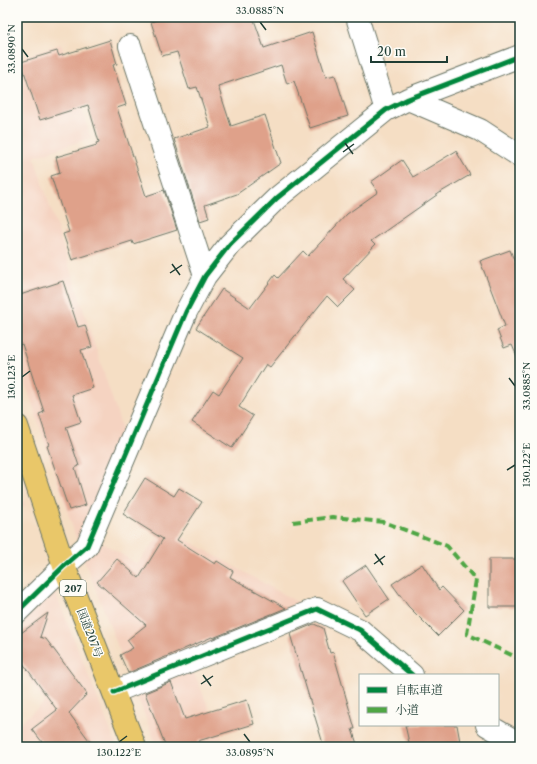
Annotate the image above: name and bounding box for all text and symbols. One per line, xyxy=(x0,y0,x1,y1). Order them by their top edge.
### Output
text: 33.0885°N xyxy=(236,4,284,17)
text: 33.0890°N xyxy=(5,24,18,74)
scale bar xyxy=(371,38,447,64)
text: 20 m xyxy=(377,44,406,59)
text: 130.123°E xyxy=(5,355,18,399)
text: 33.0885°N xyxy=(520,362,533,410)
text: 130.122°E xyxy=(520,443,533,487)
road number: 207 xyxy=(60,580,86,596)
street label: 国道207号 xyxy=(74,606,106,660)
legend xyxy=(359,674,499,726)
text: 自転車道 xyxy=(395,682,443,697)
text: 小道 xyxy=(395,702,419,717)
text: 130.122°E xyxy=(97,746,141,759)
text: 33.0895°N xyxy=(226,746,274,759)

